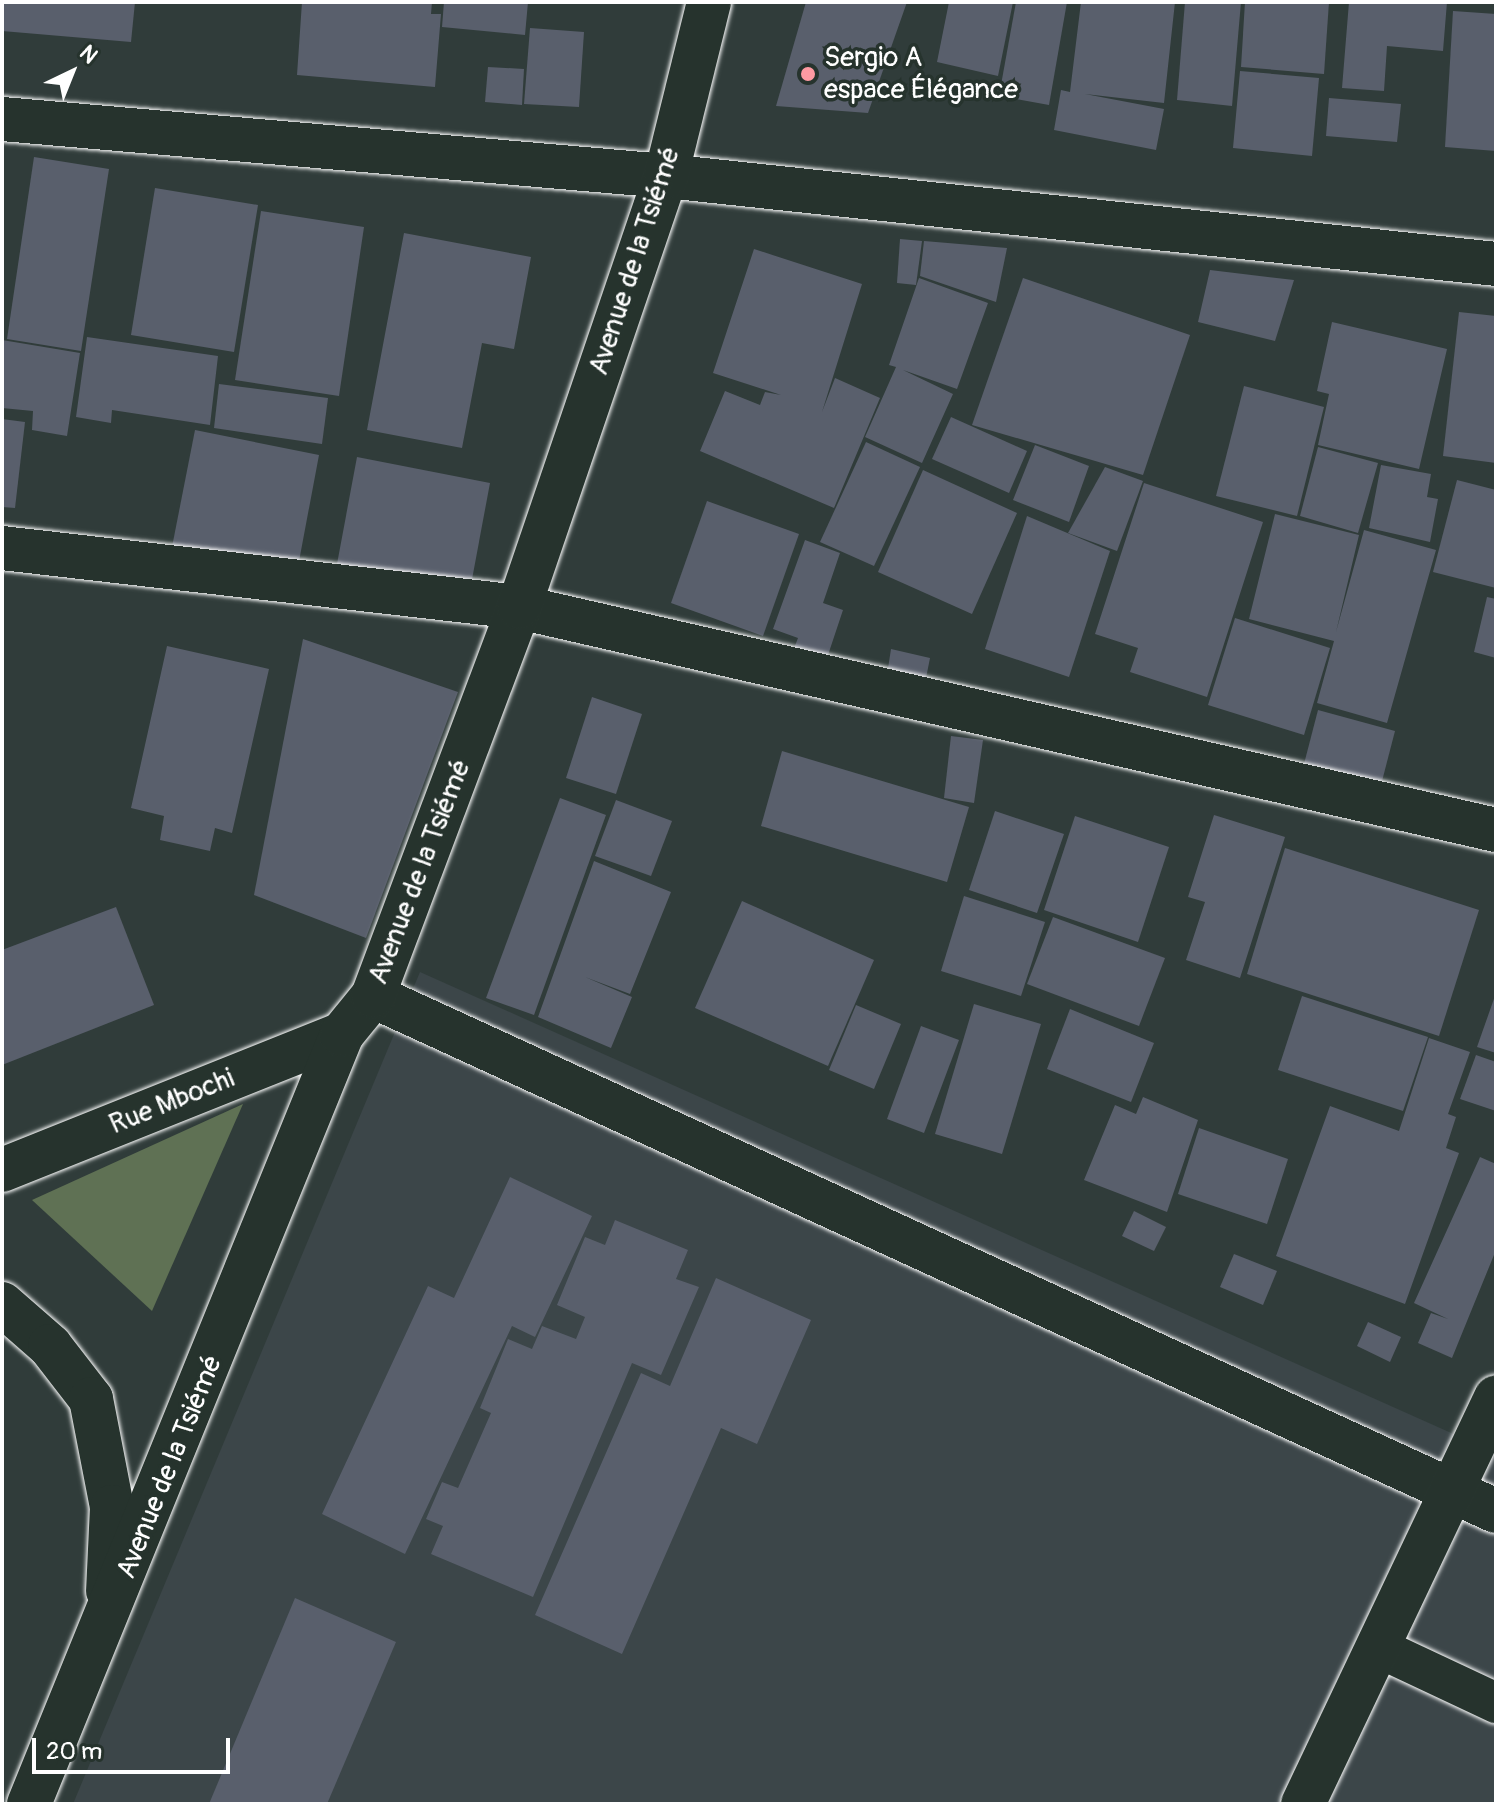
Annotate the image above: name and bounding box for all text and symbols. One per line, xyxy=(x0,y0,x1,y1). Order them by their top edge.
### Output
north arrow xyxy=(32,32,112,112)
text: N xyxy=(73,39,103,70)
place label: Sergio A espace Élégance xyxy=(824,41,1018,107)
marker: Sergio A espace Élégance xyxy=(799,65,817,83)
street label: Avenue de la Tsiémé xyxy=(582,143,688,379)
street label: Avenue de la Tsiémé xyxy=(362,755,478,989)
street label: Rue Mbochi xyxy=(105,1062,239,1142)
street label: Avenue de la Tsiémé xyxy=(110,1350,230,1584)
scale bar xyxy=(36,1722,234,1772)
text: 20 m xyxy=(46,1737,102,1766)

